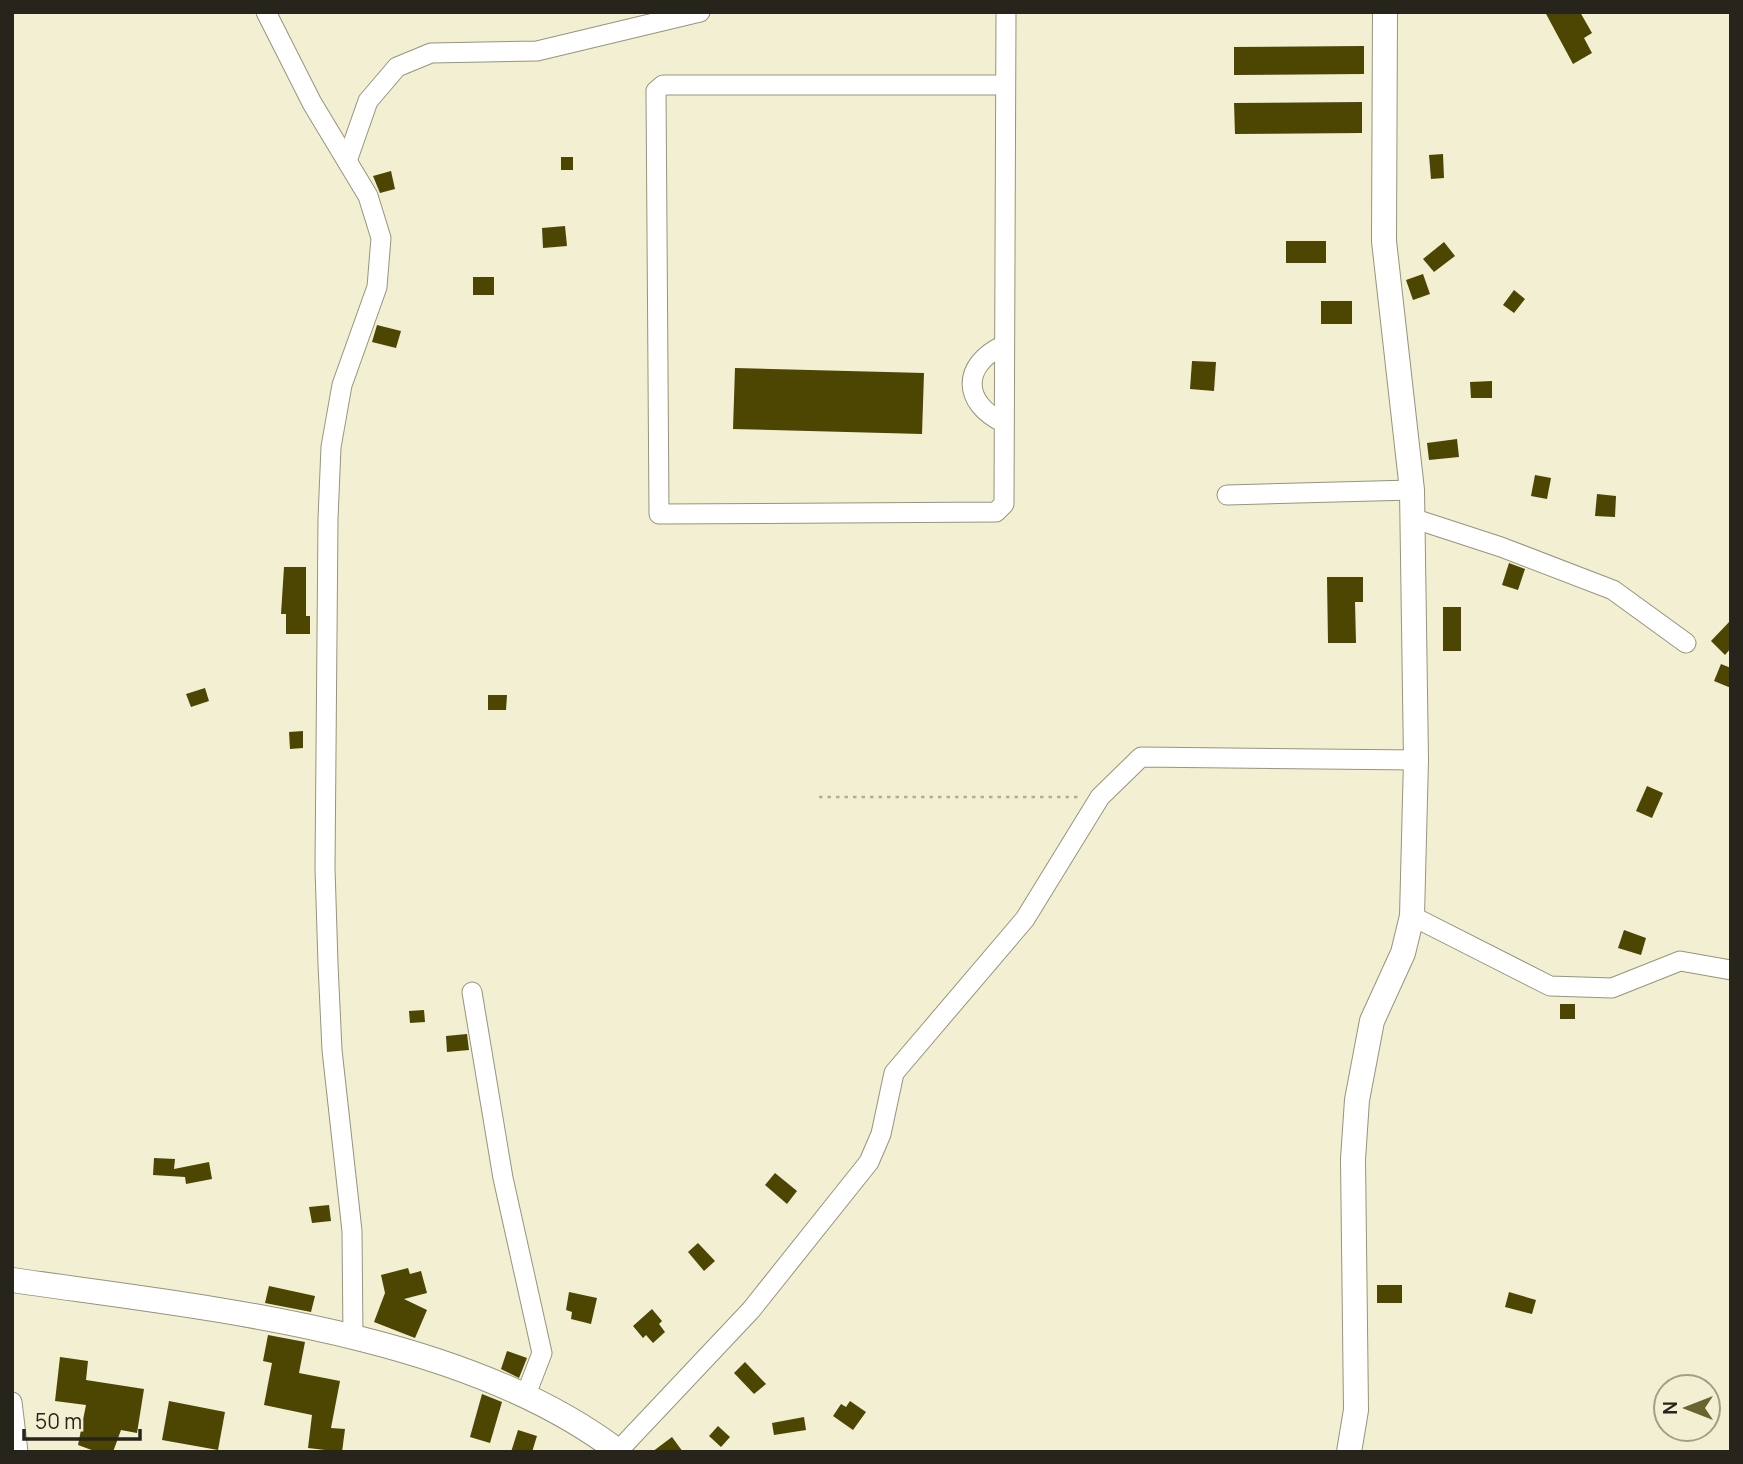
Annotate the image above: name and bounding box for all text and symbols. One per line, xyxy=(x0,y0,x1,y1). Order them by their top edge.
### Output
north arrow xyxy=(1652,1373,1722,1443)
scale bar xyxy=(24,1398,140,1442)
text: N xyxy=(1657,1401,1683,1415)
text: 50 m xyxy=(35,1407,82,1435)

